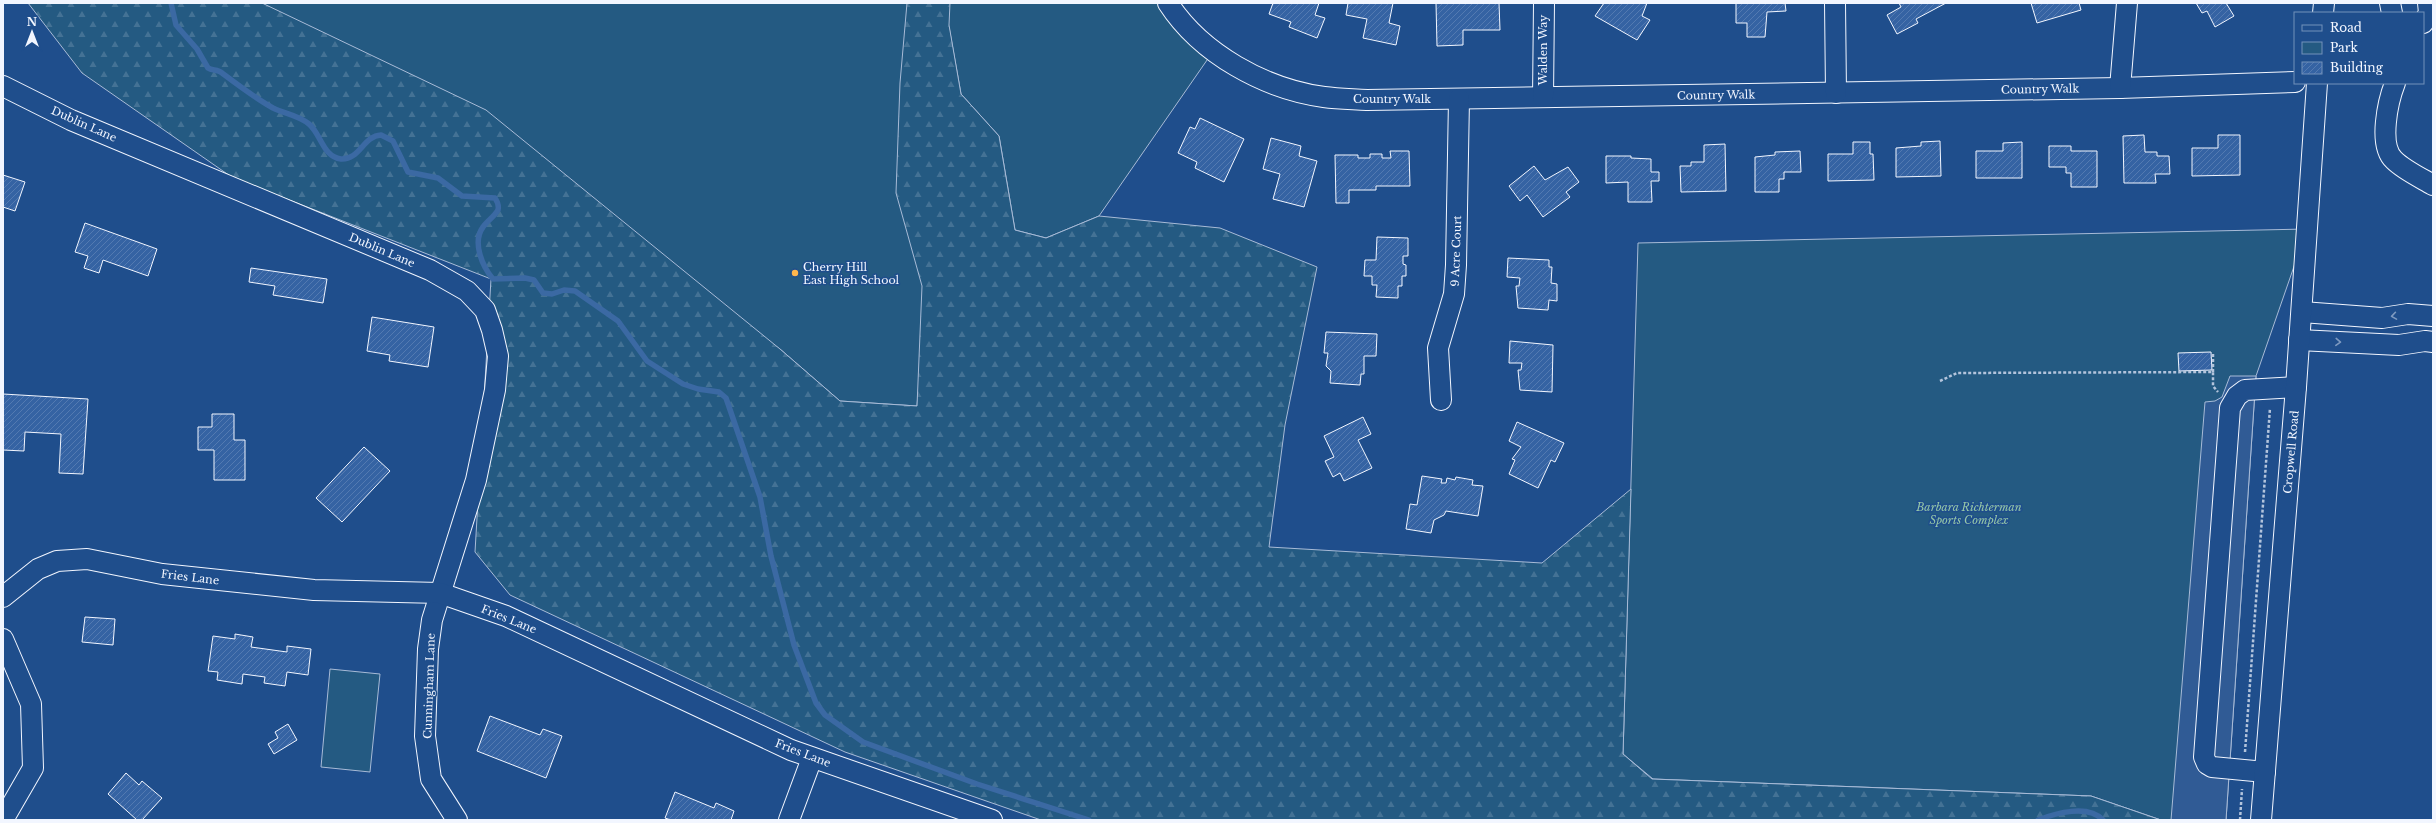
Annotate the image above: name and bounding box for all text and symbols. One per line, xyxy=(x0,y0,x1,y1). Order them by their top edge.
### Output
north arrow xyxy=(12,12,52,52)
legend xyxy=(2294,12,2424,84)
text: N xyxy=(27,15,38,29)
street label: Walden Way xyxy=(1536,15,1550,86)
text: Road xyxy=(2330,20,2362,35)
text: Park xyxy=(2330,40,2358,55)
text: Building xyxy=(2330,60,2384,75)
street label: Country Walk xyxy=(2001,81,2079,97)
street label: Country Walk xyxy=(1677,87,1755,103)
street label: Country Walk xyxy=(1353,92,1431,106)
street label: Dublin Lane xyxy=(49,103,119,145)
street label: 9 Acre Court xyxy=(1448,214,1464,287)
street label: Dublin Lane xyxy=(347,230,417,270)
place label: Cherry Hill East High School xyxy=(803,260,900,287)
marker: Cherry Hill East High School xyxy=(790,268,800,278)
one-way arrow xyxy=(2391,311,2397,320)
one-way arrow xyxy=(2335,337,2341,346)
street label: Cropwell Road xyxy=(2280,409,2302,494)
park label: Barbara Richterman Sports Complex xyxy=(1915,500,2022,527)
street label: Fries Lane xyxy=(160,566,220,588)
street label: Fries Lane xyxy=(479,602,539,636)
street label: Cunningham Lane xyxy=(420,633,438,739)
street label: Fries Lane xyxy=(773,736,833,770)

